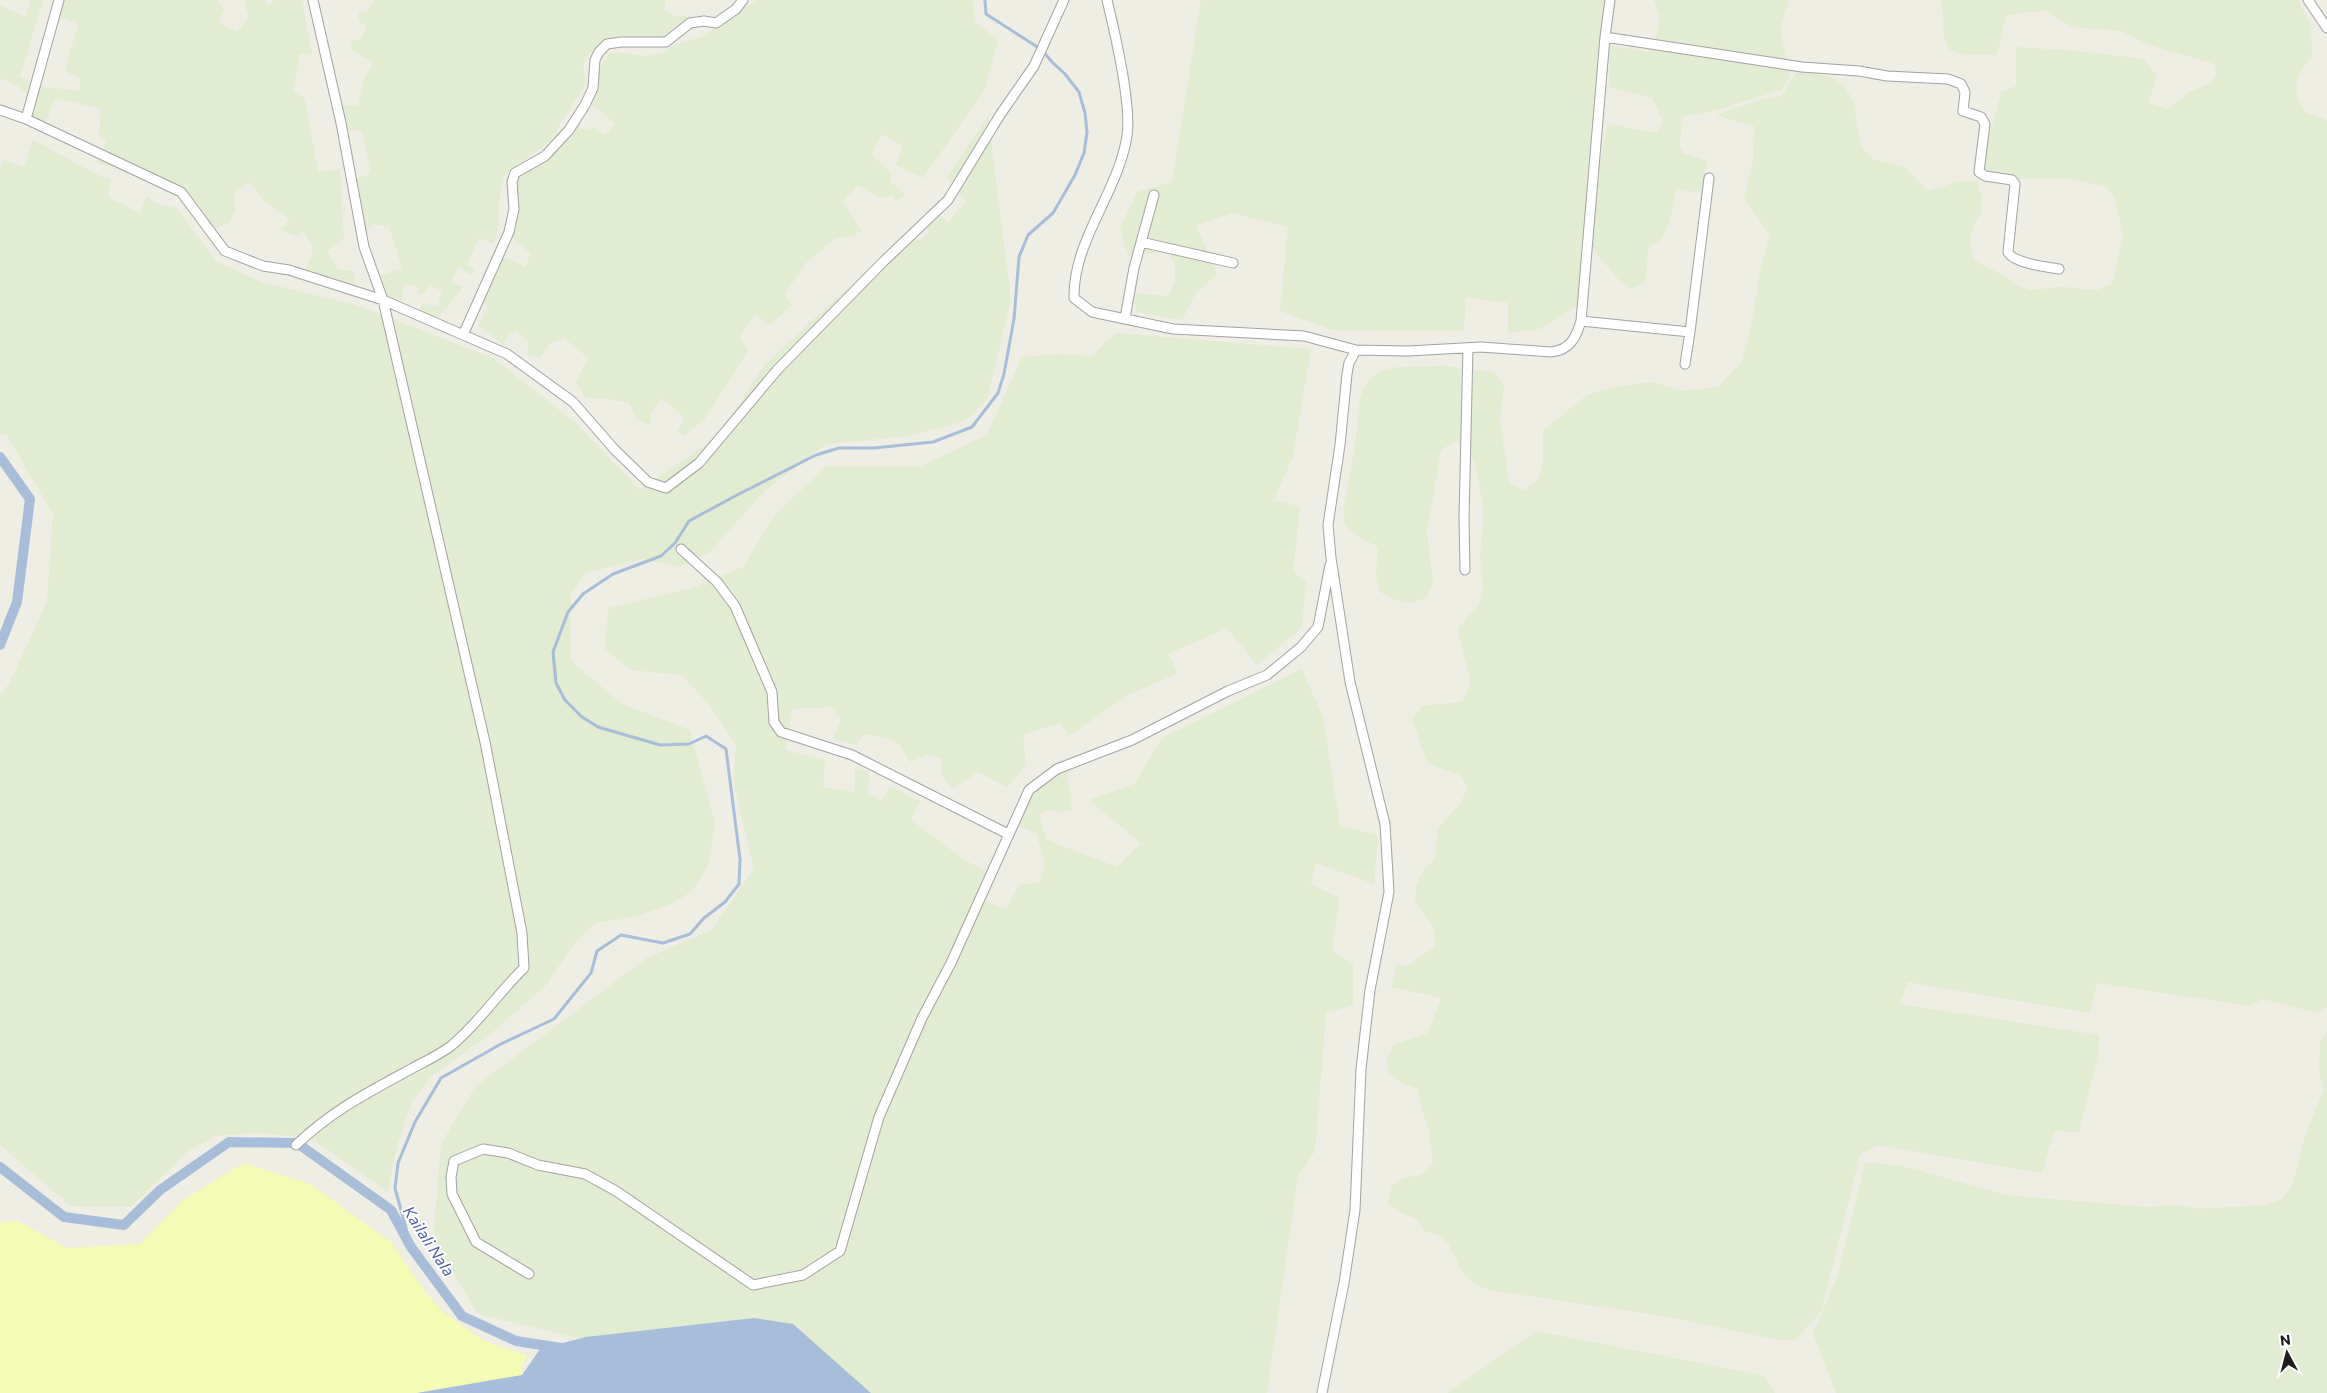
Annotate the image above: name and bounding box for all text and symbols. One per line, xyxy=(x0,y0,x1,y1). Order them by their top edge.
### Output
water label: Kailali Nala xyxy=(400,1202,459,1279)
north arrow xyxy=(2262,1328,2312,1378)
text: N xyxy=(2279,1331,2292,1349)

